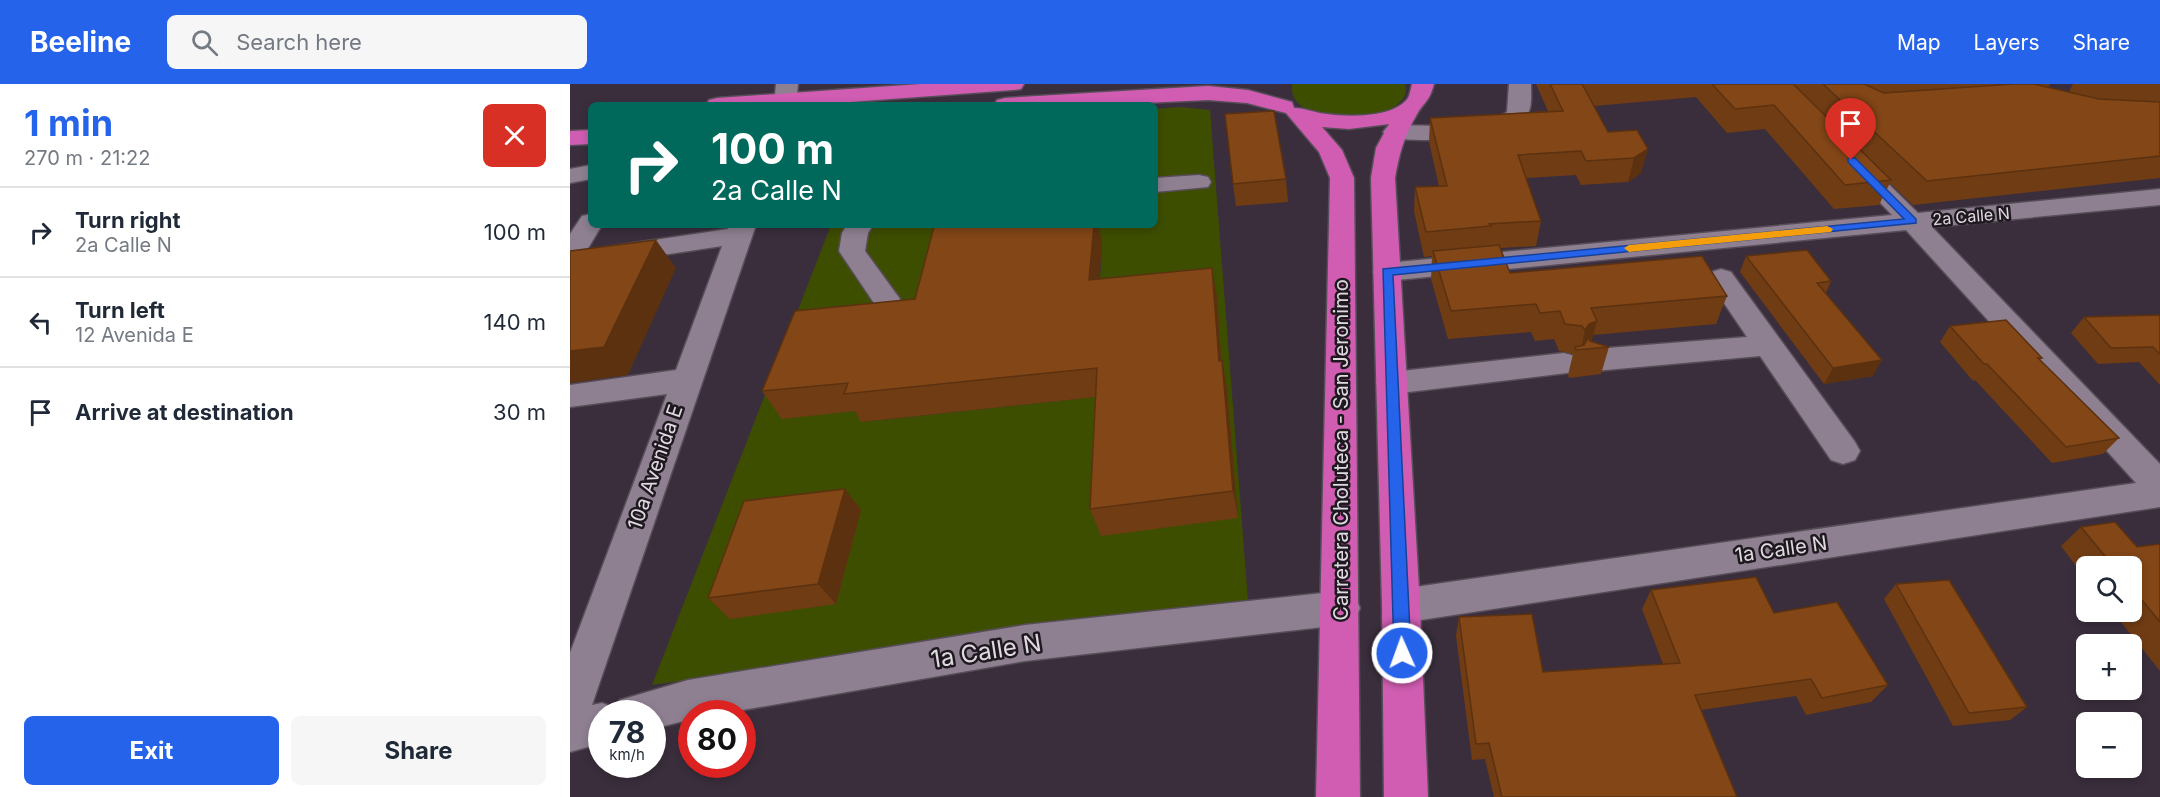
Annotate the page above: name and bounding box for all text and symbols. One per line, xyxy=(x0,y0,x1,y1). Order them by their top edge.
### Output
search box xyxy=(167,15,587,69)
text: Beeline xyxy=(30,25,131,59)
icon: search xyxy=(188,26,221,59)
text: Search here xyxy=(236,29,362,55)
text: Map xyxy=(1897,30,1941,55)
text: Layers xyxy=(1974,30,2040,55)
text: Share xyxy=(2073,30,2130,55)
pin xyxy=(1825,98,1876,160)
text: 1 min xyxy=(24,101,113,145)
button: close xyxy=(483,104,546,167)
icon: arrive xyxy=(1834,107,1867,140)
text: 100 m xyxy=(711,123,834,174)
icon: right xyxy=(612,126,690,204)
text: 270 m · 21:22 xyxy=(24,146,150,170)
text: 2a Calle N xyxy=(711,174,842,207)
street label: 2a Calle N xyxy=(1932,203,2010,229)
text: Turn right xyxy=(75,207,181,233)
icon: right xyxy=(24,216,57,249)
text: 100 m xyxy=(484,219,546,245)
text: 2a Calle N xyxy=(75,233,172,257)
street label: Carretera Choluteca - San Jeronimo xyxy=(1329,279,1353,621)
text: Turn left xyxy=(75,297,165,323)
icon: left xyxy=(24,306,57,339)
text: 140 m xyxy=(484,309,546,335)
text: 12 Avenida E xyxy=(75,323,194,347)
icon: arrive xyxy=(24,396,57,429)
text: Arrive at destination xyxy=(75,399,294,425)
text: 30 m xyxy=(493,399,546,425)
street label: 10a Avenida E xyxy=(622,401,688,533)
street label: 1a Calle N xyxy=(1733,531,1829,567)
map controls xyxy=(2076,556,2142,778)
button: search xyxy=(2076,556,2142,622)
position arrow xyxy=(1370,621,1434,685)
street label: 1a Calle N xyxy=(929,628,1043,674)
button: + xyxy=(2076,634,2142,700)
speed limit sign: 80 xyxy=(678,700,756,778)
button: − xyxy=(2076,712,2142,778)
text: 78 xyxy=(609,714,645,750)
button: Exit xyxy=(24,716,279,785)
button: Share xyxy=(291,716,546,785)
text: km/h xyxy=(609,745,645,764)

